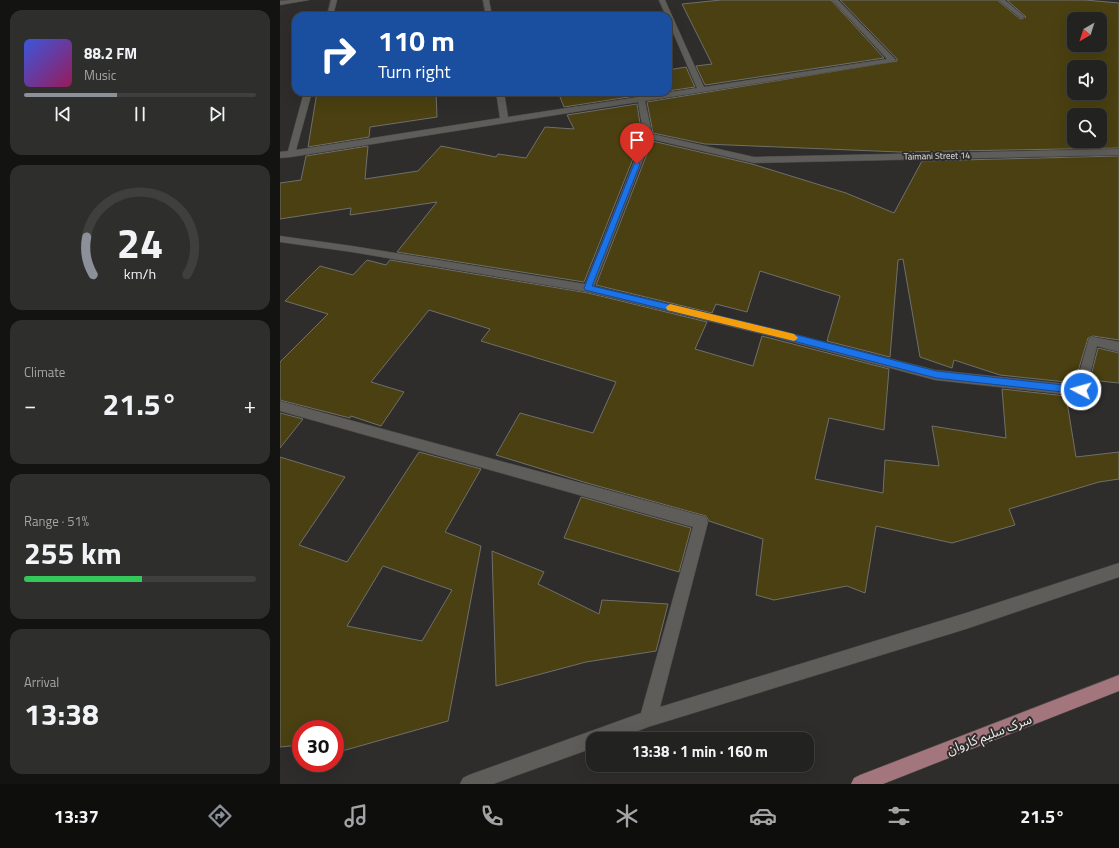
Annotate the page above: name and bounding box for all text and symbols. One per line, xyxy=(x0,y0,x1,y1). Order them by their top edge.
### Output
north arrow xyxy=(1067,12,1107,52)
map controls xyxy=(1067,12,1107,148)
text: 110 m xyxy=(378,19,455,62)
icon: right xyxy=(312,28,364,80)
text: 88.2 FM xyxy=(84,42,137,65)
text: Turn right xyxy=(378,58,451,85)
button: sound xyxy=(1067,60,1107,100)
text: Music xyxy=(84,65,116,85)
icon: previous xyxy=(52,103,74,125)
icon: pause xyxy=(129,103,151,125)
icon: next xyxy=(206,103,228,125)
button: search xyxy=(1067,108,1107,148)
pin xyxy=(620,123,654,164)
icon: arrive xyxy=(626,129,648,151)
street label: Taimani Street 14 xyxy=(904,148,970,163)
text: 24 xyxy=(117,211,163,274)
text: km/h xyxy=(124,263,156,285)
text: Climate xyxy=(24,362,65,382)
position arrow xyxy=(1060,369,1102,411)
text: 21.5° xyxy=(103,381,177,427)
text: − xyxy=(24,388,36,422)
text: + xyxy=(244,388,256,422)
text: Range · 51% xyxy=(24,511,89,531)
text: 255 km xyxy=(24,530,122,576)
text: Arrival xyxy=(24,672,59,692)
text: 13:38 xyxy=(24,691,99,737)
street label: سرک سلیم کاروان xyxy=(943,709,1035,760)
speed limit sign: 30 xyxy=(292,720,344,772)
text: 13:38 · 1 min · 160 m xyxy=(632,740,768,763)
icon: directions xyxy=(206,802,234,830)
icon: music xyxy=(342,802,370,830)
icon: phone xyxy=(478,802,506,830)
icon: climate xyxy=(613,802,641,830)
icon: car xyxy=(749,802,777,830)
icon: filters xyxy=(885,802,913,830)
text: 13:37 xyxy=(54,803,99,830)
text: 21.5° xyxy=(1020,803,1065,830)

